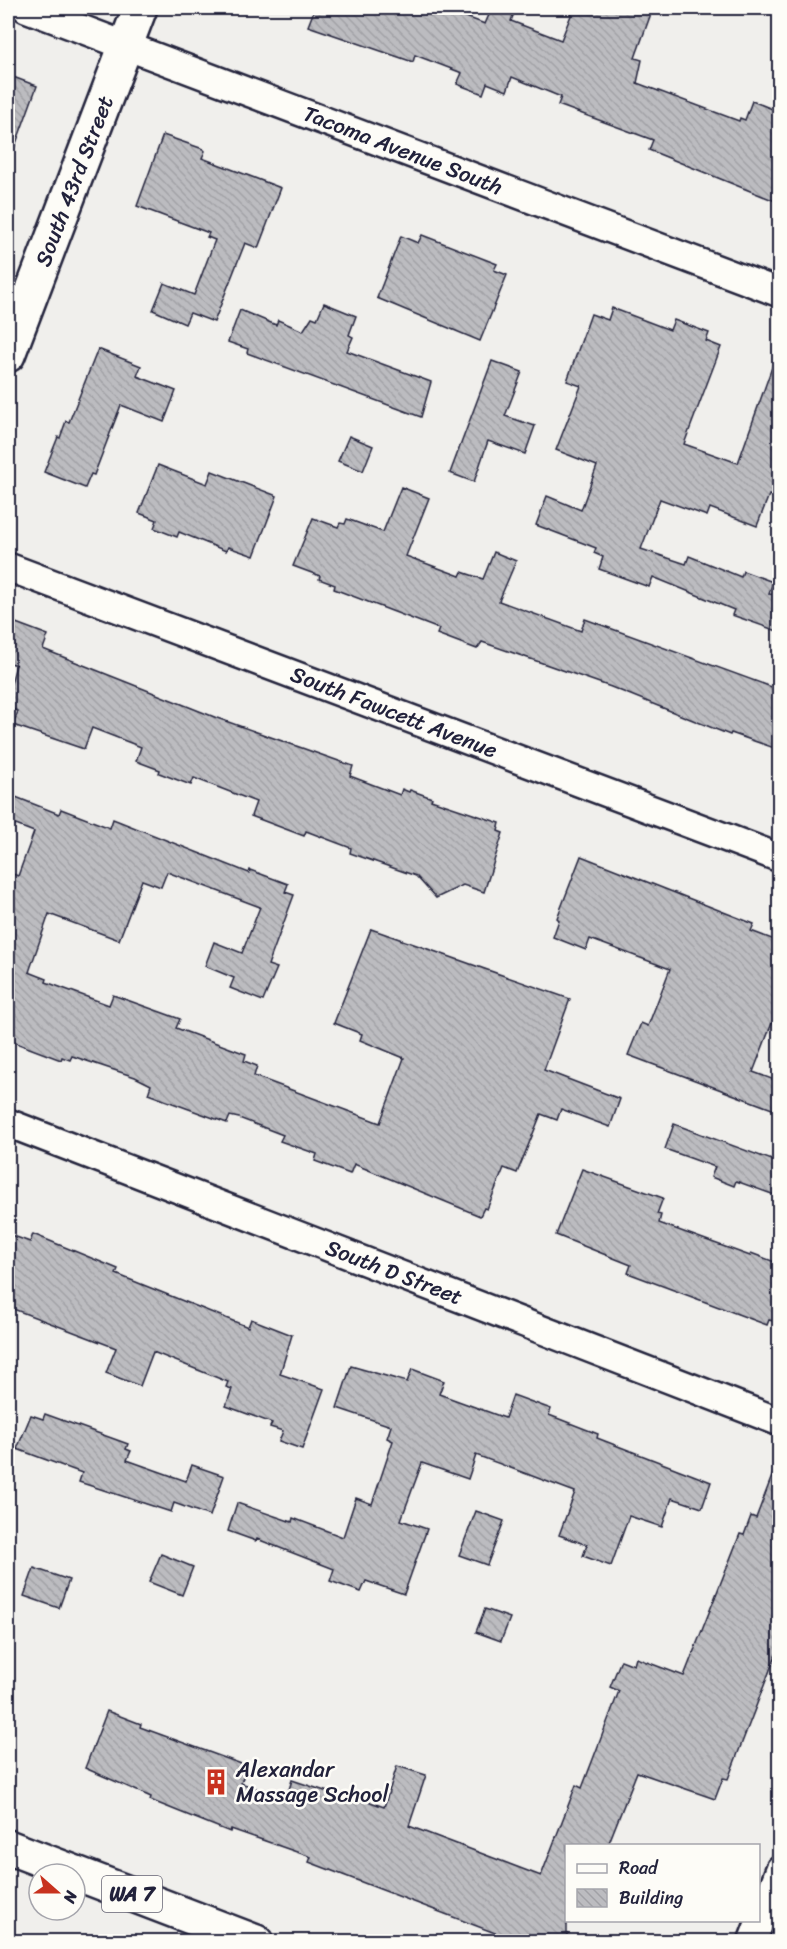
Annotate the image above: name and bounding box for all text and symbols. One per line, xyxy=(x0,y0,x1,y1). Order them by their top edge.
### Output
street label: South 43rd Street xyxy=(23,89,125,272)
street label: Tacoma Avenue South xyxy=(298,94,508,206)
street label: South Fawcett Avenue xyxy=(285,655,503,769)
street label: South D Street xyxy=(320,1228,469,1316)
place label: Alexandar Massage School xyxy=(235,1750,389,1814)
building icon: Alexandar Massage School xyxy=(201,1767,231,1797)
legend xyxy=(565,1844,760,1922)
text: Road xyxy=(619,1852,659,1884)
north arrow xyxy=(27,1862,87,1922)
road number: WA 7 xyxy=(102,1876,162,1912)
text: Building xyxy=(619,1882,683,1914)
text: N xyxy=(55,1886,86,1908)

